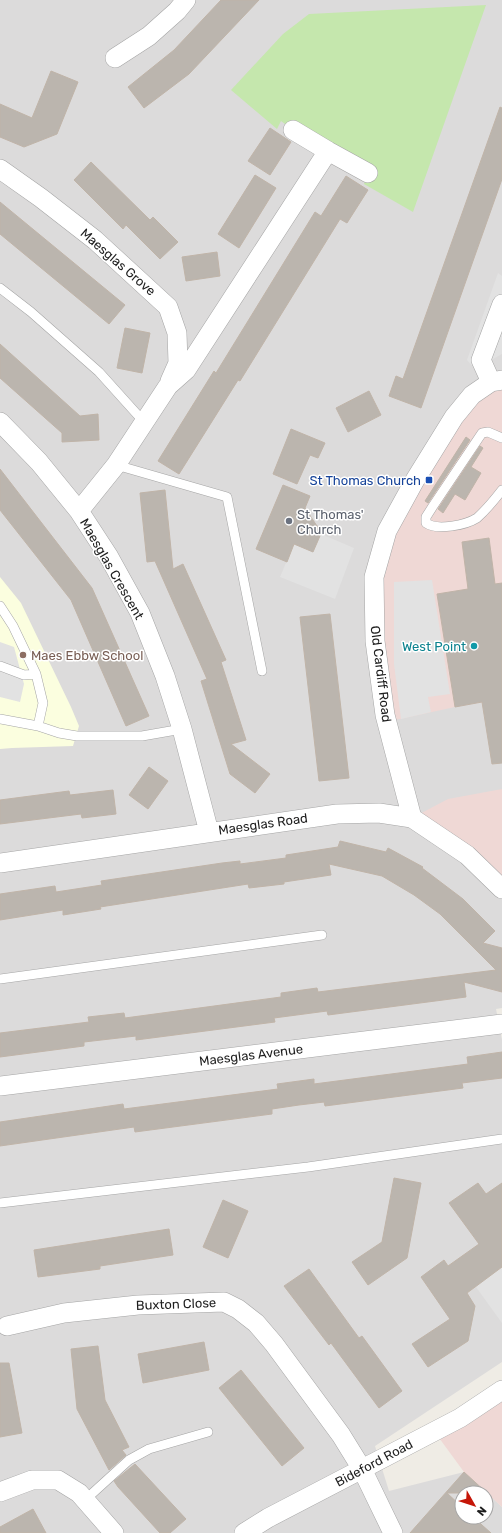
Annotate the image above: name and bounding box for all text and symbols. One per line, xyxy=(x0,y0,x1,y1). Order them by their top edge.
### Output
street label: Maesglas Grove xyxy=(77,225,159,299)
place label: St Thomas Church xyxy=(309,473,421,488)
marker: St Thomas Church xyxy=(424,475,434,485)
place label: St Thomas' Church xyxy=(297,507,364,537)
street label: Maesglas Crescent xyxy=(76,516,147,623)
marker: St Thomas' Church xyxy=(284,516,294,526)
street label: Old Cardiff Road xyxy=(368,625,394,723)
place label: West Point xyxy=(402,639,466,654)
marker: West Point xyxy=(469,641,479,651)
place label: Maes Ebbw School xyxy=(31,648,143,663)
marker: Maes Ebbw School xyxy=(18,650,28,660)
street label: Maesglas Road xyxy=(217,810,309,839)
street label: Maesglas Avenue xyxy=(198,1041,304,1070)
street label: Buxton Close xyxy=(136,1295,216,1313)
street label: Bideford Road xyxy=(333,1436,415,1490)
north arrow xyxy=(454,1485,494,1525)
text: N xyxy=(474,1504,489,1518)

